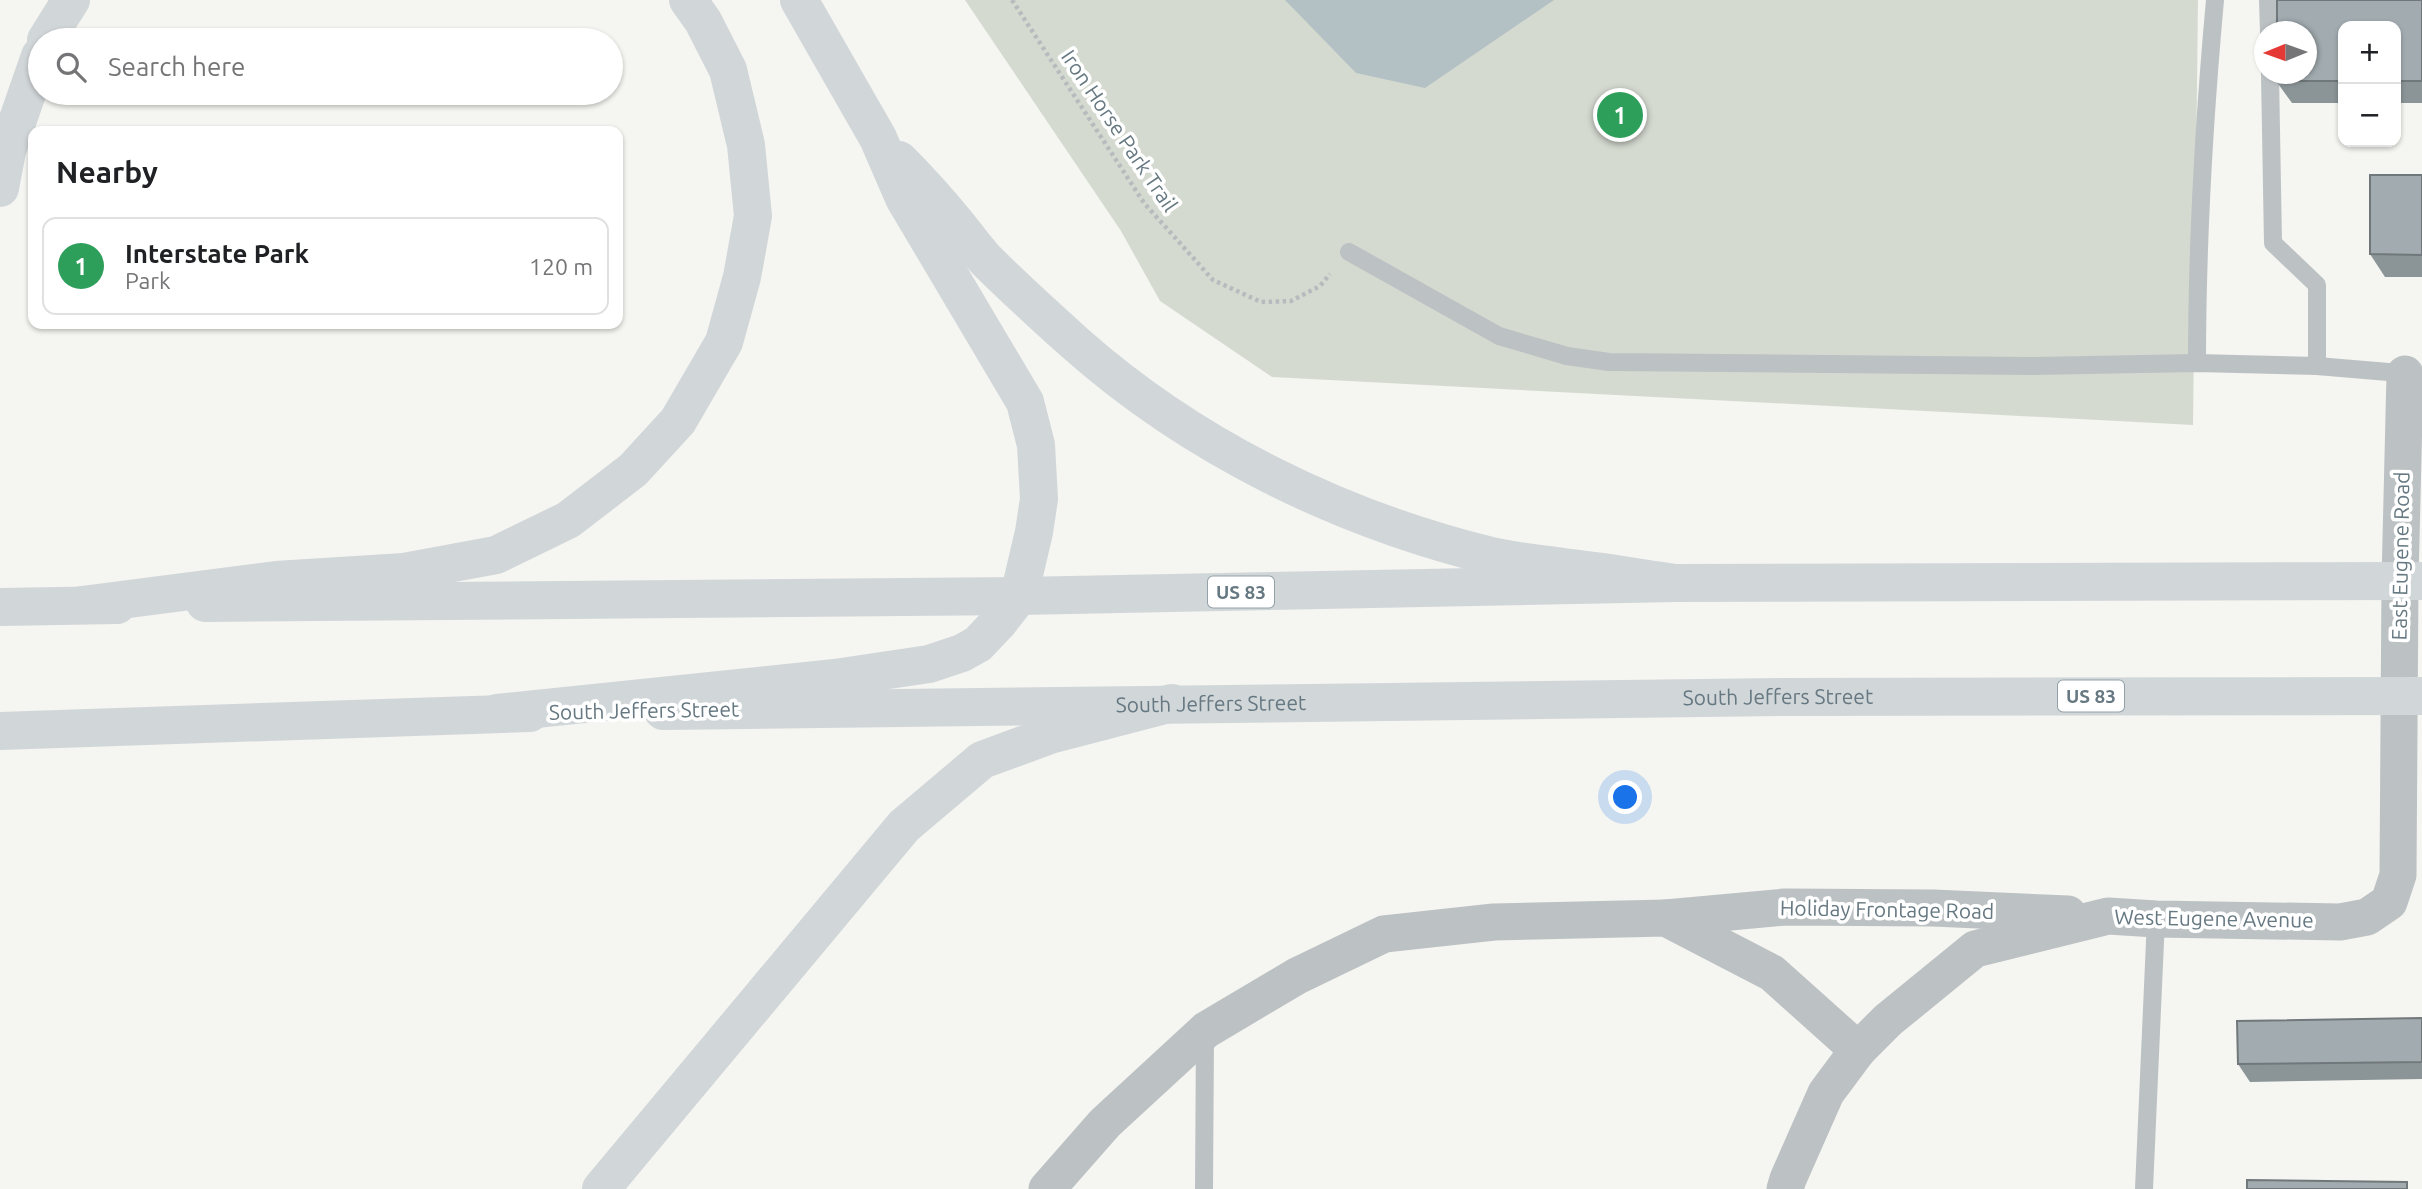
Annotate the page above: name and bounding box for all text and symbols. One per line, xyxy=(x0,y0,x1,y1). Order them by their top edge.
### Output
north arrow xyxy=(2254,21,2317,84)
map controls xyxy=(2338,21,2401,147)
button: + xyxy=(2338,21,2401,84)
search box xyxy=(28,28,623,105)
street label: Iron Horse Park Trail xyxy=(1057,45,1183,216)
icon: search xyxy=(52,48,90,86)
text: Search here xyxy=(108,52,245,81)
button: − xyxy=(2338,84,2401,147)
pin: 1 xyxy=(1597,89,1643,141)
text: Nearby xyxy=(56,155,158,189)
text: Interstate Park xyxy=(125,239,309,268)
text: 1 xyxy=(75,254,87,279)
text: 120 m xyxy=(529,254,593,279)
text: Park xyxy=(125,268,171,293)
street label: East Eugene Road xyxy=(2387,471,2413,641)
road number: US 83 xyxy=(1208,576,1274,608)
road number: US 83 xyxy=(2058,680,2124,712)
street label: South Jeffers Street xyxy=(1683,684,1873,709)
street label: South Jeffers Street xyxy=(1116,690,1306,716)
street label: South Jeffers Street xyxy=(549,696,739,724)
your location xyxy=(1608,780,1642,814)
street label: Holiday Frontage Road xyxy=(1780,895,1994,923)
street label: West Eugene Avenue xyxy=(2114,904,2314,932)

